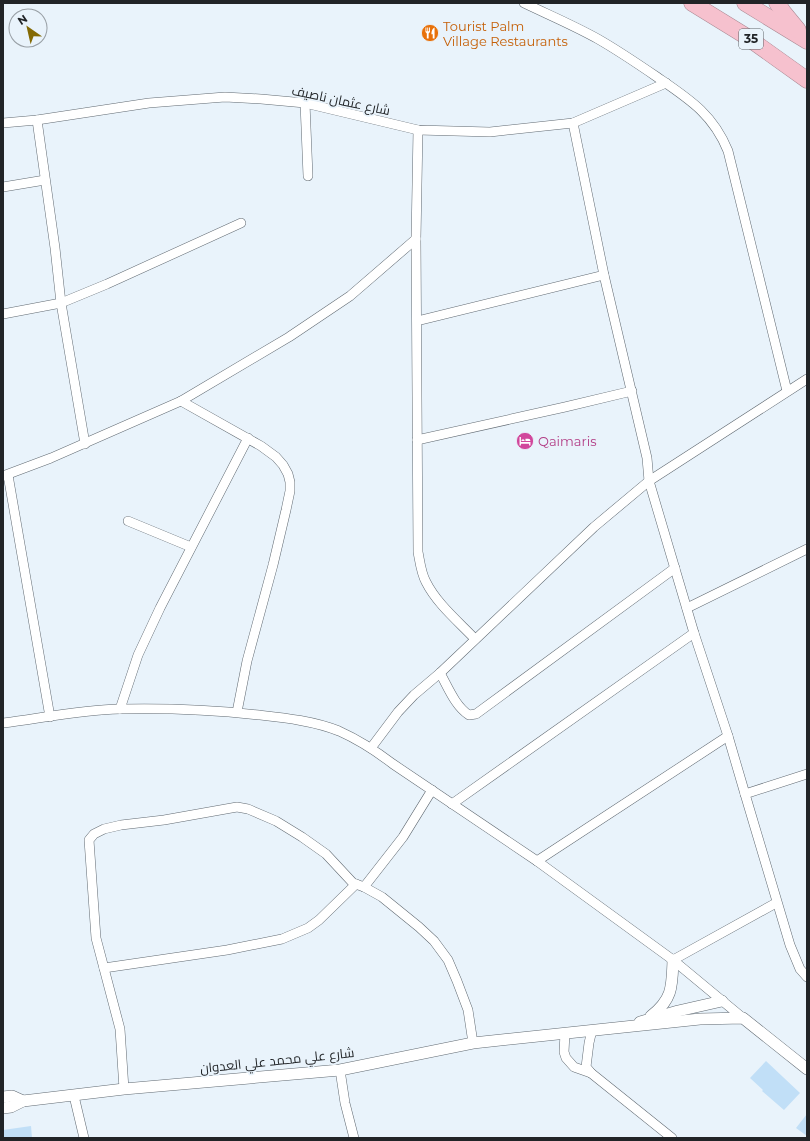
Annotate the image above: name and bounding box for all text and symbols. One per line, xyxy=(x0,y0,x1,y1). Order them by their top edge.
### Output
north arrow xyxy=(8,8,48,48)
text: N xyxy=(15,11,30,28)
place label: Tourist Palm Village Restaurants xyxy=(443,18,568,49)
restaurant icon: Tourist Palm Village Restaurants xyxy=(420,23,440,43)
road number: 35 xyxy=(739,29,763,49)
street label: شارع عثمان ناصيف xyxy=(290,82,392,119)
hotel icon: Qaimaris xyxy=(515,431,535,451)
place label: Qaimaris xyxy=(538,433,597,449)
street label: شارع علي محمد علي العدوان xyxy=(199,1044,355,1079)

